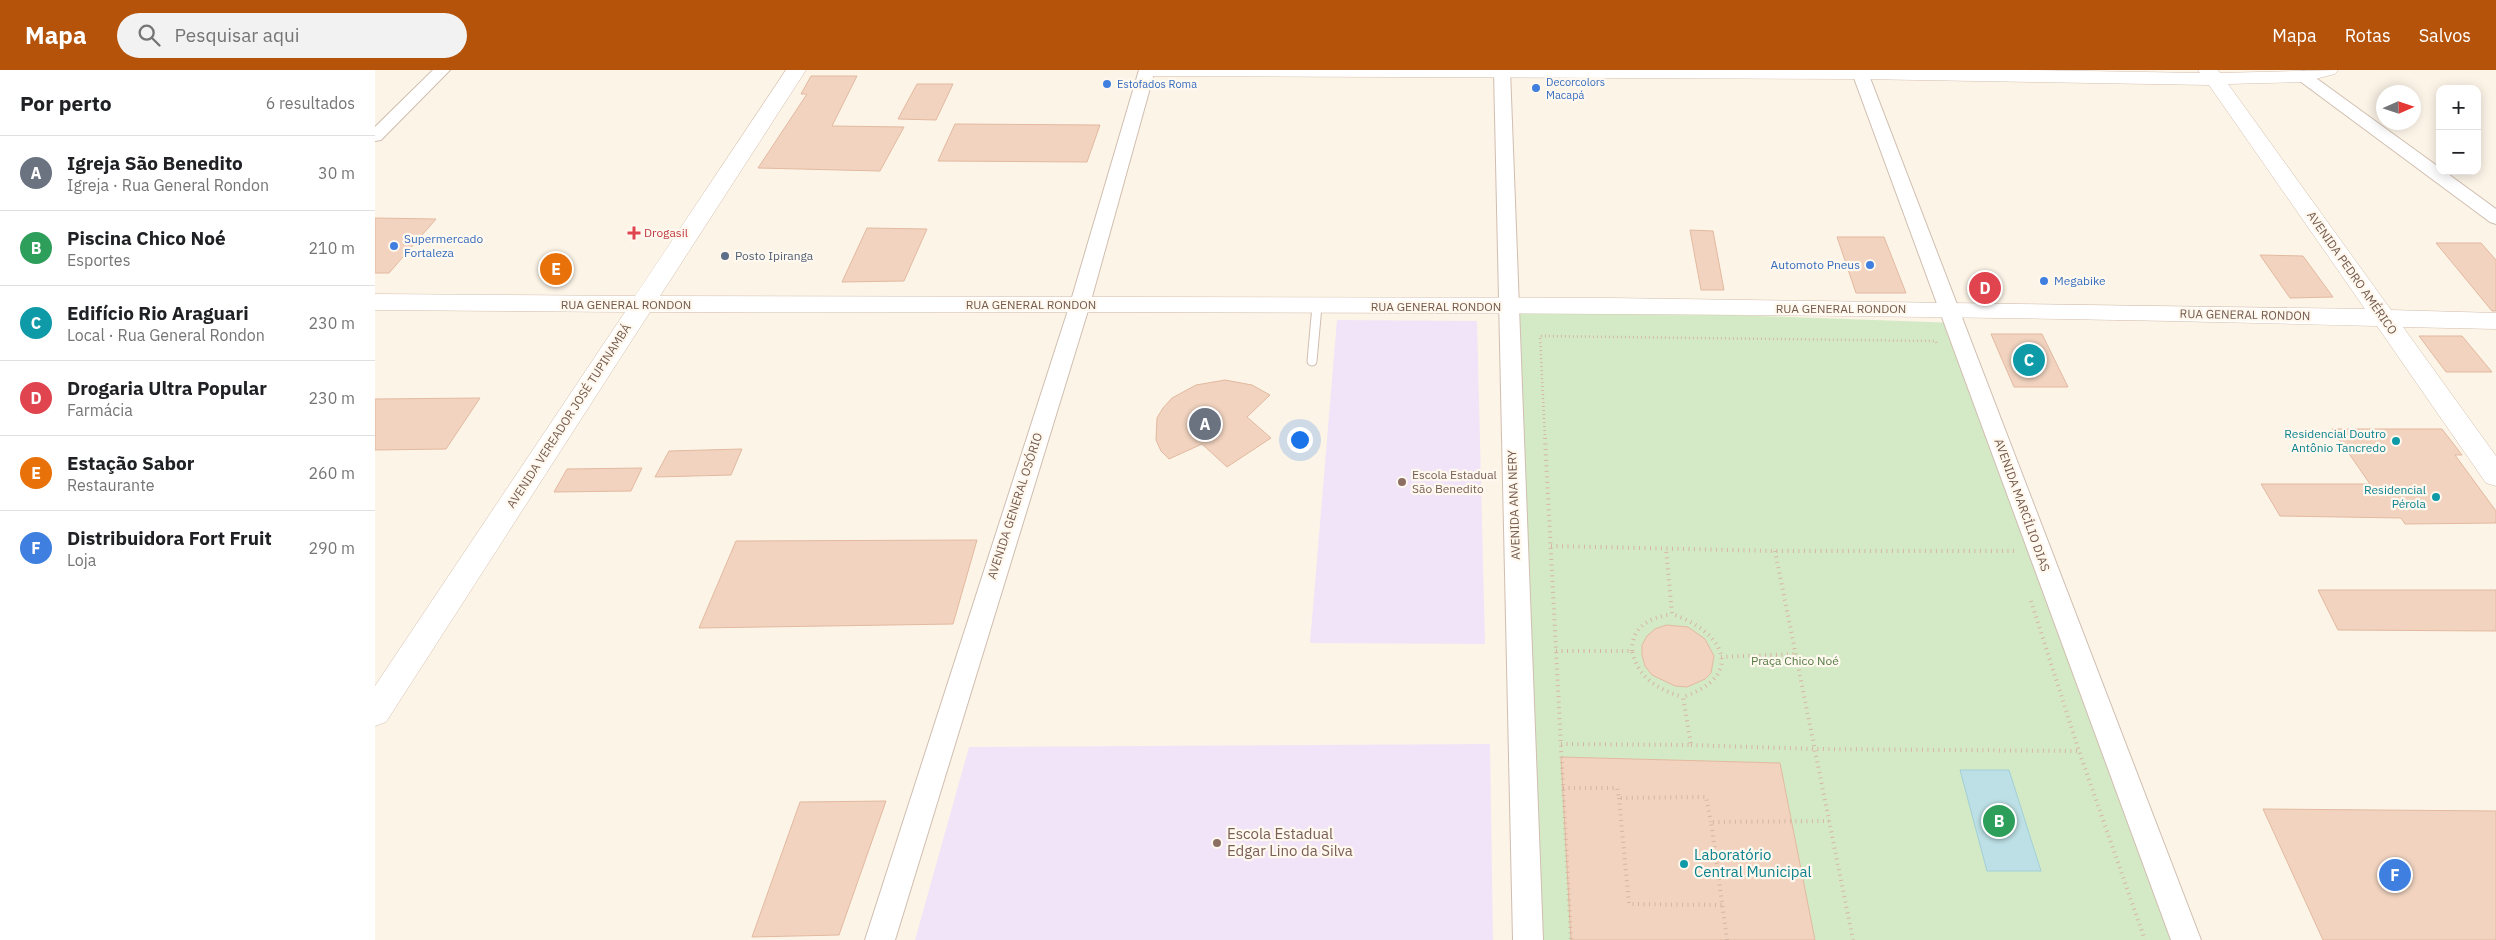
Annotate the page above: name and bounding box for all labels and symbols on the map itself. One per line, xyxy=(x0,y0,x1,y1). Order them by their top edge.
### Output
place label: Decorcolors Macapá xyxy=(1546,75,1605,102)
place label: Estofados Roma xyxy=(1117,77,1197,91)
marker: Estofados Roma xyxy=(1101,78,1113,90)
marker: Decorcolors Macapá xyxy=(1530,82,1542,94)
north arrow xyxy=(2376,85,2421,130)
street label: AVENIDA PEDRO AMÉRICO xyxy=(2304,208,2401,337)
place label: Drogasil xyxy=(644,225,688,240)
marker: Drogasil xyxy=(628,227,640,239)
place label: Supermercado Fortaleza xyxy=(404,231,484,260)
marker: Supermercado Fortaleza xyxy=(388,240,400,252)
place label: Posto Ipiranga xyxy=(735,248,814,263)
pin: E xyxy=(540,250,572,288)
marker: Posto Ipiranga xyxy=(719,250,731,262)
place label: Automoto Pneus xyxy=(1770,257,1860,272)
marker: Automoto Pneus xyxy=(1864,259,1876,271)
pin: D xyxy=(1969,269,2001,307)
place label: Megabike xyxy=(2054,273,2106,288)
marker: Megabike xyxy=(2038,275,2050,287)
street label: RUA GENERAL RONDON xyxy=(561,297,691,312)
street label: RUA GENERAL RONDON xyxy=(966,297,1096,312)
street label: RUA GENERAL RONDON xyxy=(1371,299,1501,314)
street label: RUA GENERAL RONDON xyxy=(1776,301,1906,316)
street label: RUA GENERAL RONDON xyxy=(2180,306,2310,323)
street label: AVENIDA VEREADOR JOSÉ TUPINAMBÁ xyxy=(503,320,634,511)
pin: C xyxy=(2013,341,2045,379)
pin: A xyxy=(1189,405,1221,443)
place label: Residencial Doutro Antônio Tancredo xyxy=(2284,426,2386,455)
your location xyxy=(1287,427,1313,453)
street label: AVENIDA GENERAL OSÓRIO xyxy=(984,431,1045,581)
marker: Residencial Doutro Antônio Tancredo xyxy=(2390,435,2402,447)
street label: AVENIDA MARCÍLIO DIAS xyxy=(1991,436,2053,573)
street label: AVENIDA ANA NERY xyxy=(1504,450,1523,560)
place label: Escola Estadual São Benedito xyxy=(1412,467,1497,496)
marker: Escola Estadual São Benedito xyxy=(1396,476,1408,488)
place label: Residencial Pérola xyxy=(2364,482,2427,511)
marker: Residencial Pérola xyxy=(2430,491,2442,503)
park label: Praça Chico Noé xyxy=(1751,653,1839,668)
pin: B xyxy=(1983,802,2015,840)
place label: Escola Estadual Edgar Lino da Silva xyxy=(1227,824,1353,860)
marker: Escola Estadual Edgar Lino da Silva xyxy=(1211,837,1223,849)
place label: Laboratório Central Municipal xyxy=(1694,845,1811,881)
pin: F xyxy=(2379,856,2411,894)
marker: Laboratório Central Municipal xyxy=(1678,858,1690,870)

